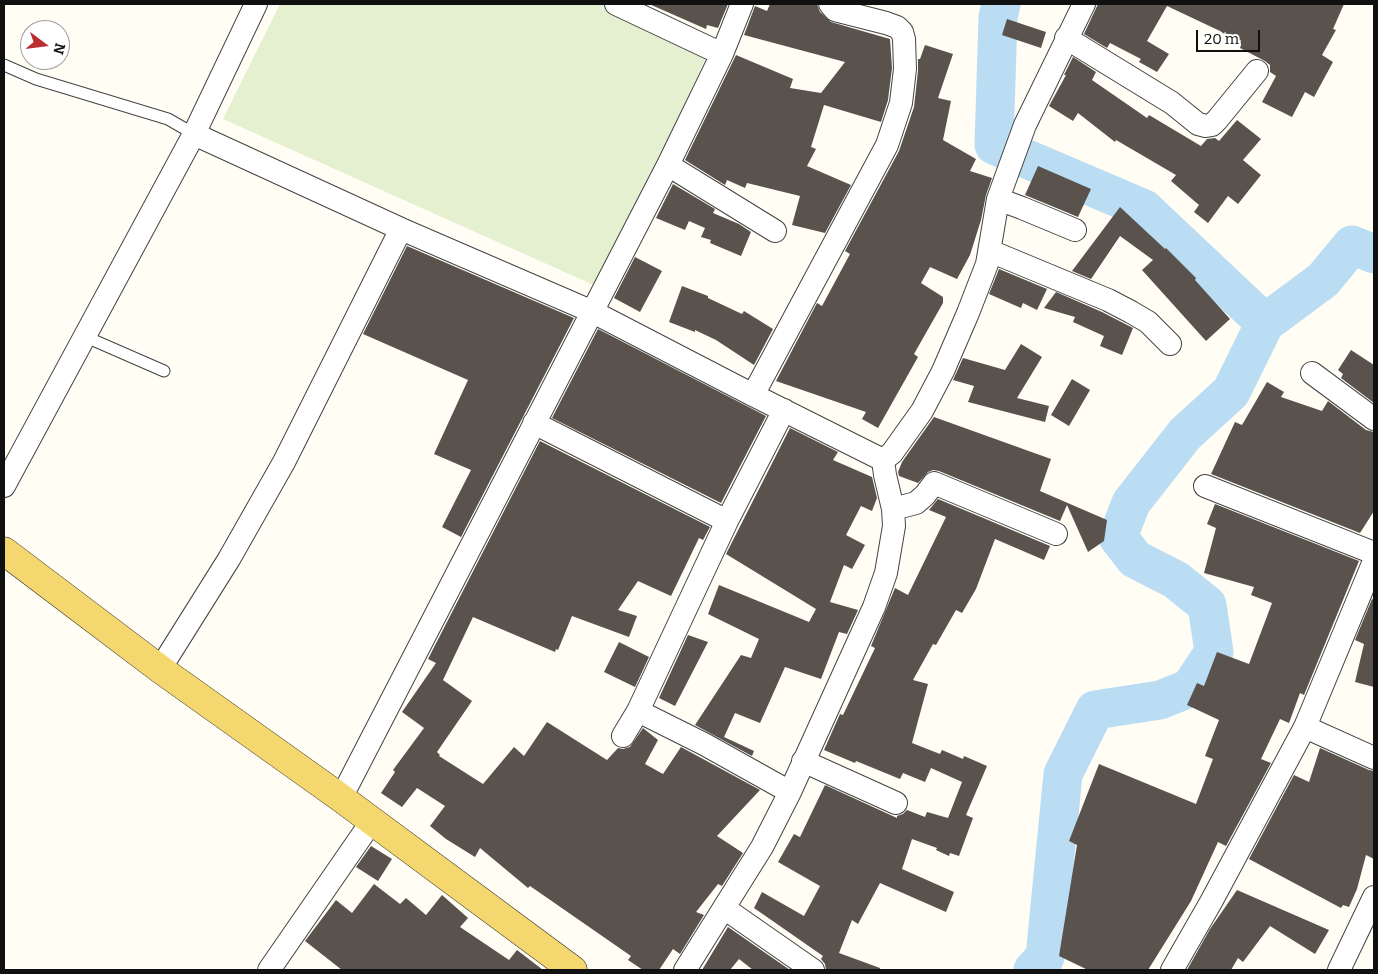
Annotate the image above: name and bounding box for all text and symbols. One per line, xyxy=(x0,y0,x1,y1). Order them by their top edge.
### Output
north arrow xyxy=(20,20,70,70)
scale bar xyxy=(1198,20,1262,52)
text: 20 m xyxy=(1204,30,1239,48)
text: N xyxy=(49,41,69,56)

